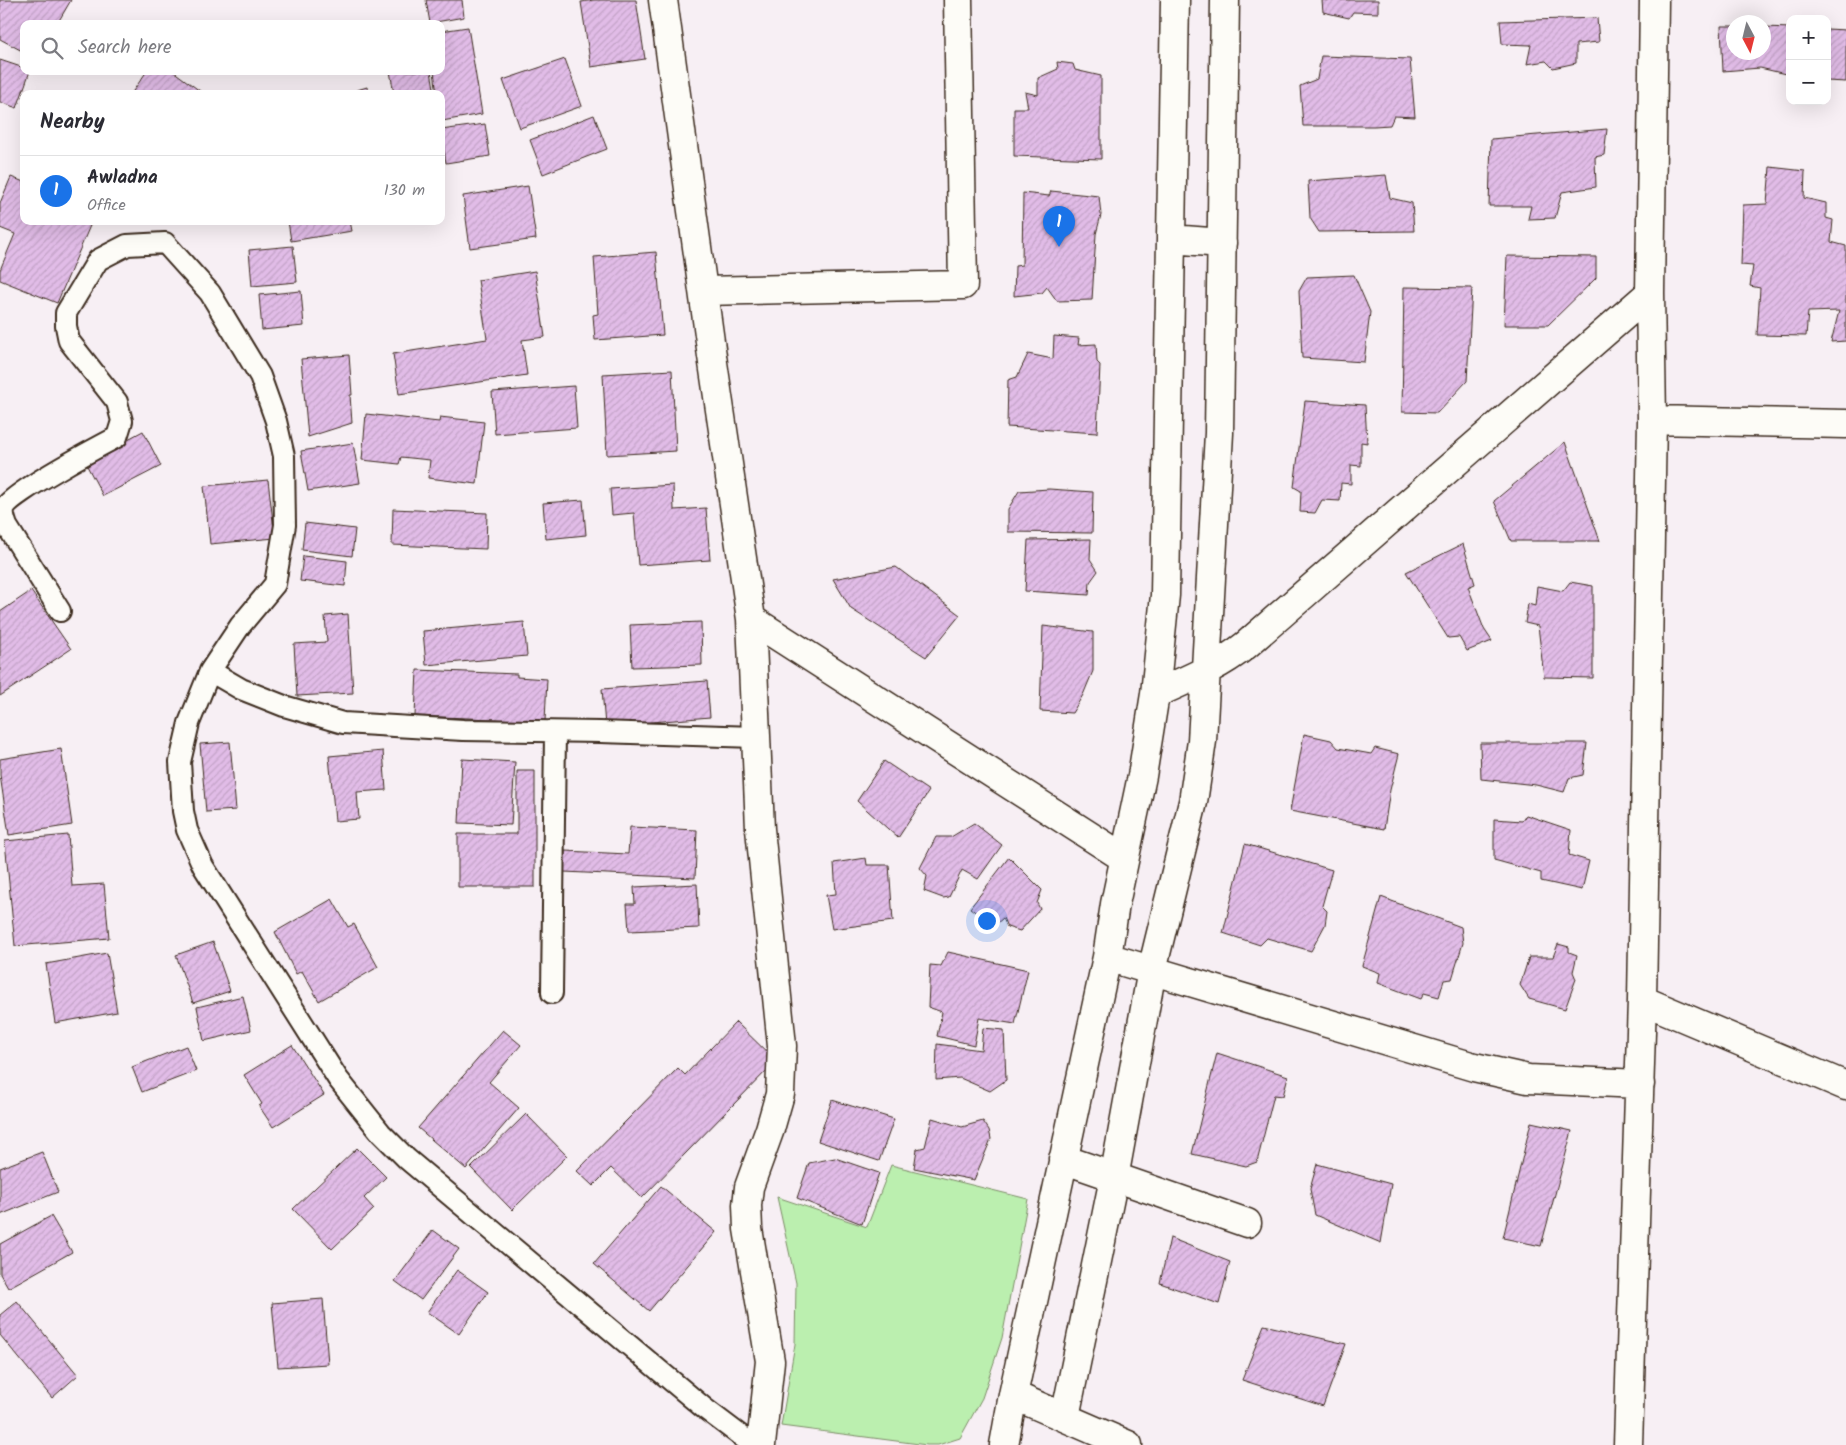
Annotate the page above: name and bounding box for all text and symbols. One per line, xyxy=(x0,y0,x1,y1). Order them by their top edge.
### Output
north arrow xyxy=(1726,15,1771,60)
map controls xyxy=(1786,15,1831,105)
button: + xyxy=(1786,15,1831,60)
search box xyxy=(20,20,445,75)
text: Search here xyxy=(78,33,172,63)
icon: search xyxy=(38,34,66,62)
button: − xyxy=(1786,60,1831,105)
text: Nearby xyxy=(40,106,105,139)
text: Awladna xyxy=(87,163,158,193)
text: 1 xyxy=(54,178,58,203)
text: 130 m xyxy=(384,178,425,203)
text: Office xyxy=(87,193,126,218)
pin: 1 xyxy=(1043,206,1075,247)
your location xyxy=(974,908,1000,934)

